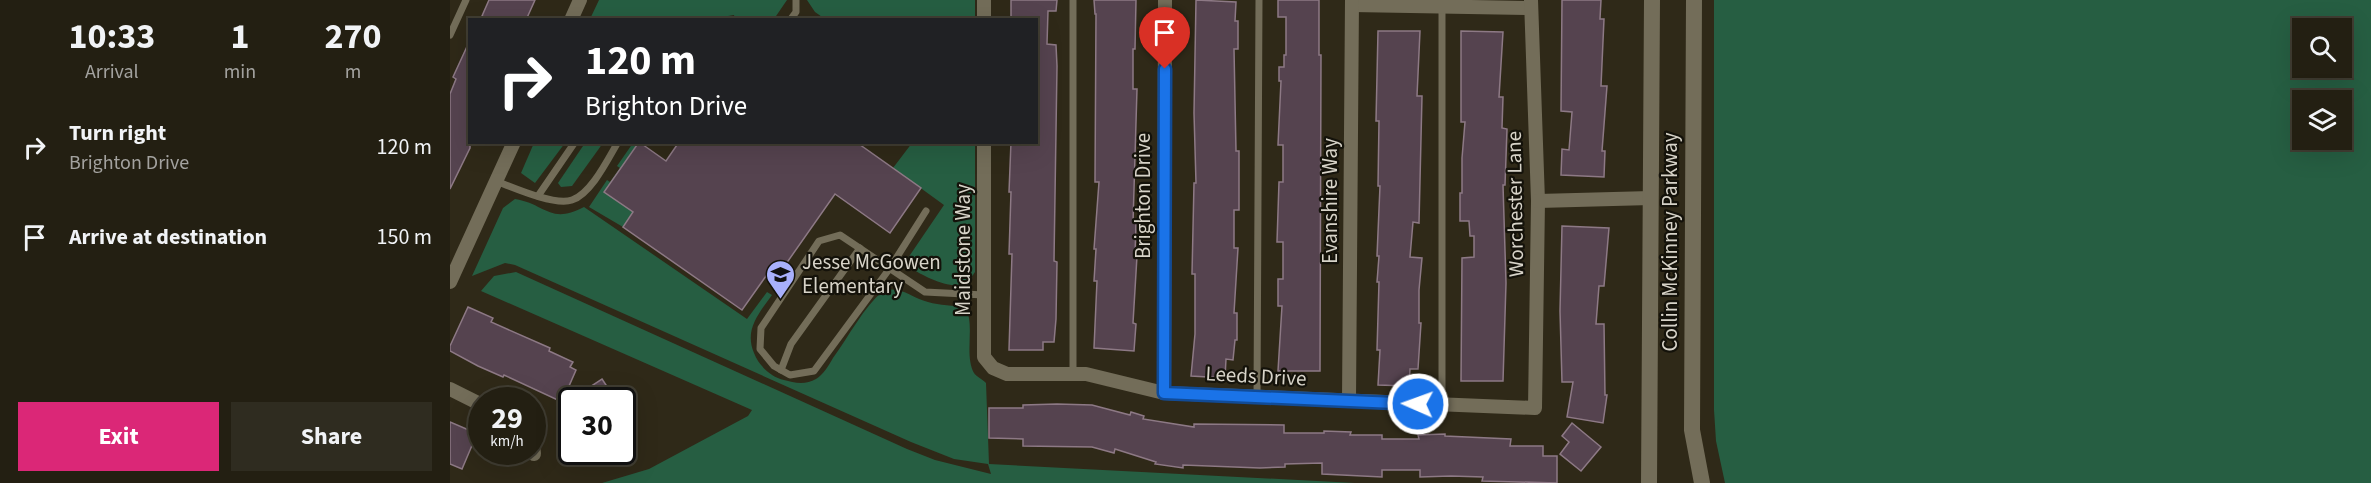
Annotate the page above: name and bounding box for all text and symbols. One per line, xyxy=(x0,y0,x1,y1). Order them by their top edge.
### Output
pin xyxy=(1139,7,1190,69)
text: 10:33 xyxy=(68,11,155,62)
text: 1 xyxy=(230,11,249,62)
text: 270 xyxy=(325,11,382,62)
icon: arrive xyxy=(1148,16,1181,49)
map controls xyxy=(2292,18,2352,150)
button: search xyxy=(2292,18,2352,78)
text: 120 m xyxy=(585,31,696,91)
icon: right xyxy=(486,42,564,120)
text: Arrival xyxy=(85,58,139,86)
text: min xyxy=(224,58,256,86)
text: m xyxy=(345,58,361,86)
text: Brighton Drive xyxy=(585,87,747,126)
button: layers xyxy=(2292,90,2352,150)
text: Turn right xyxy=(69,117,166,149)
icon: right xyxy=(18,131,51,164)
text: 120 m xyxy=(377,131,432,163)
street label: Worchester Lane xyxy=(1499,131,1531,277)
street label: Collin McKinney Parkway xyxy=(1655,132,1685,352)
street label: Brighton Drive xyxy=(1128,133,1158,259)
street label: Evanshire Way xyxy=(1315,138,1345,264)
text: Brighton Drive xyxy=(69,149,189,177)
street label: Maidstone Way xyxy=(948,184,978,316)
icon: arrive xyxy=(18,221,51,254)
text: Arrive at destination xyxy=(69,221,267,253)
text: 150 m xyxy=(377,221,432,253)
place label: Jesse McGowen Elementary xyxy=(802,247,941,301)
school or university icon: Jesse McGowen Elementary xyxy=(765,258,797,300)
street label: Leeds Drive xyxy=(1205,358,1307,394)
position arrow xyxy=(1386,372,1450,436)
speed limit sign: 30 xyxy=(558,387,636,465)
text: 29 xyxy=(491,397,523,440)
button: Exit xyxy=(18,402,219,471)
button: Share xyxy=(231,402,432,471)
text: km/h xyxy=(490,431,524,452)

